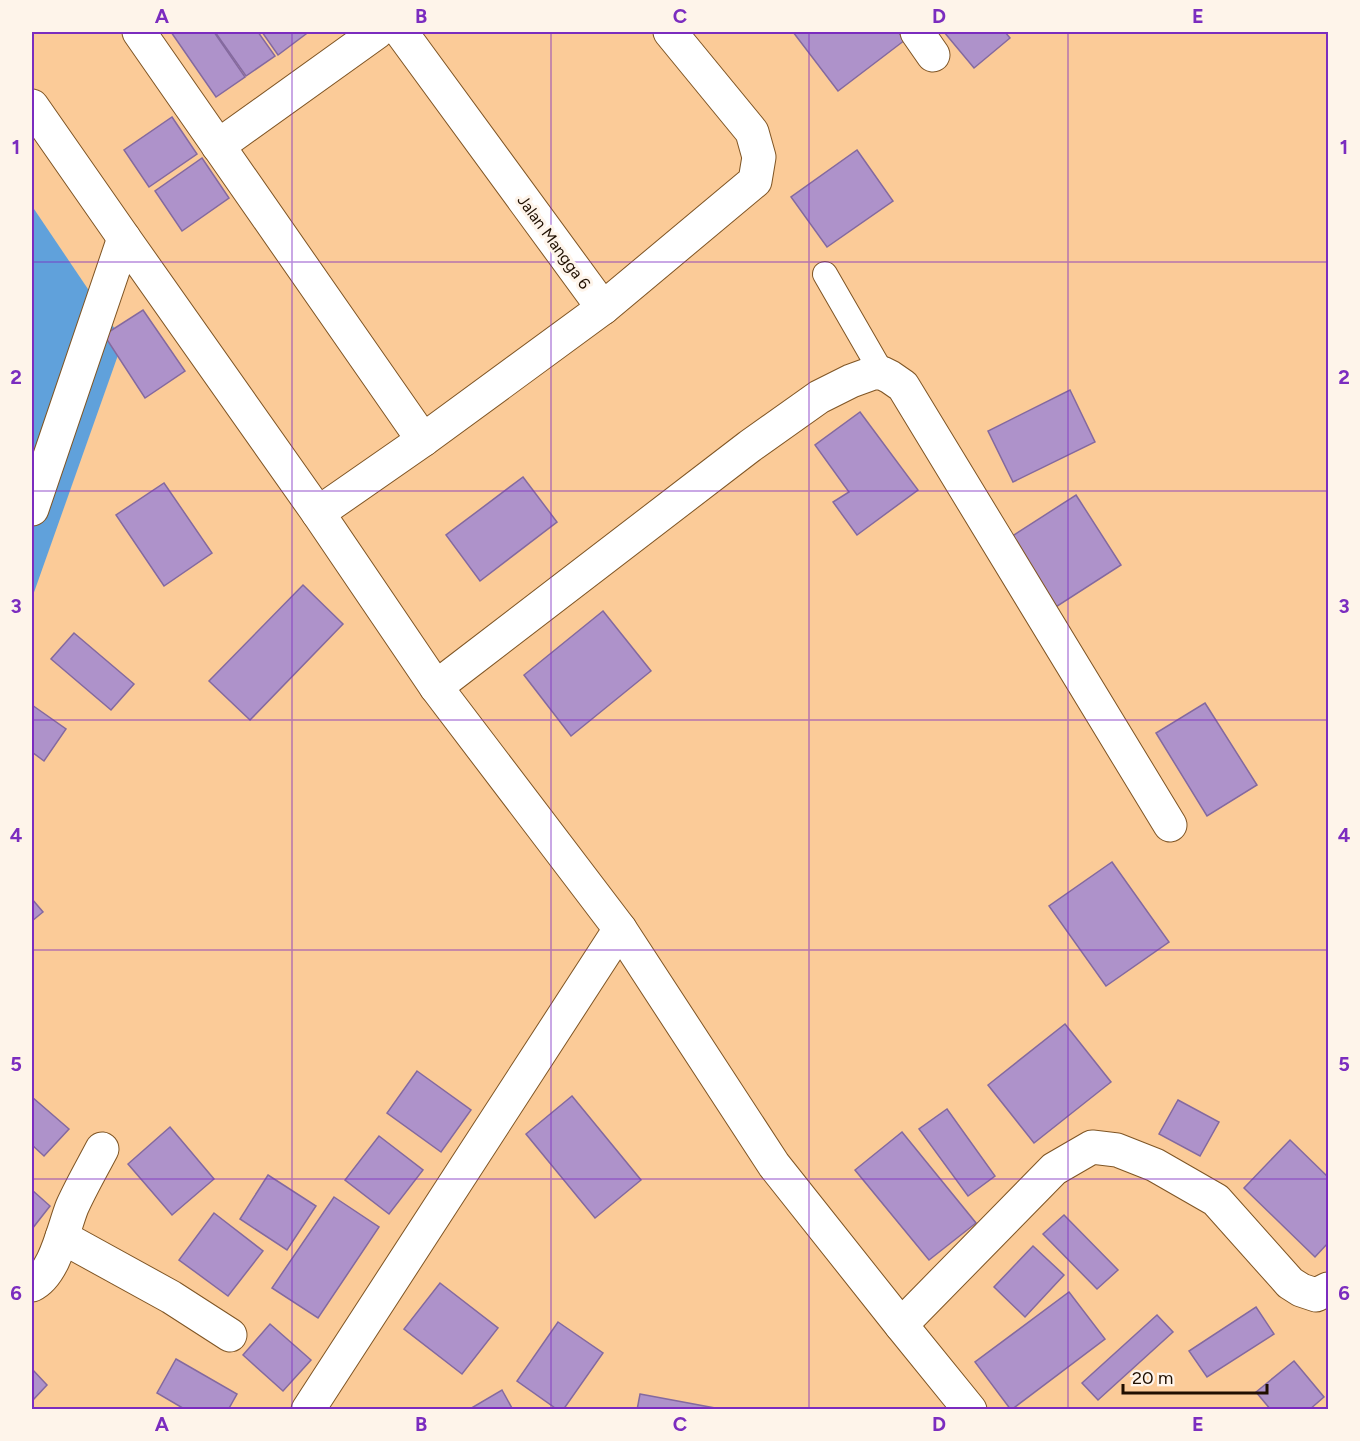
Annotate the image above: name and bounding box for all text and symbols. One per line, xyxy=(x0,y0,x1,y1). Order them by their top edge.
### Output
text: A xyxy=(155,4,170,28)
text: B xyxy=(415,4,427,28)
text: C xyxy=(673,4,687,28)
text: D xyxy=(932,4,946,28)
text: E xyxy=(1192,4,1204,28)
text: 1 xyxy=(12,135,20,159)
text: 1 xyxy=(1340,135,1348,159)
street label: Jalan Mangga 6 xyxy=(514,191,594,293)
text: 2 xyxy=(10,365,22,389)
text: 2 xyxy=(1338,365,1350,389)
text: 3 xyxy=(10,594,22,618)
text: 3 xyxy=(1338,594,1350,618)
text: 4 xyxy=(10,823,23,847)
text: 4 xyxy=(1338,823,1351,847)
text: 5 xyxy=(10,1052,22,1076)
text: 5 xyxy=(1338,1052,1350,1076)
text: 6 xyxy=(10,1281,22,1305)
text: 6 xyxy=(1338,1281,1350,1305)
scale bar xyxy=(1123,1357,1267,1395)
text: 20 m xyxy=(1132,1367,1173,1389)
text: A xyxy=(155,1412,170,1436)
text: B xyxy=(415,1412,427,1436)
text: C xyxy=(673,1412,687,1436)
text: D xyxy=(932,1412,946,1436)
text: E xyxy=(1192,1412,1204,1436)

